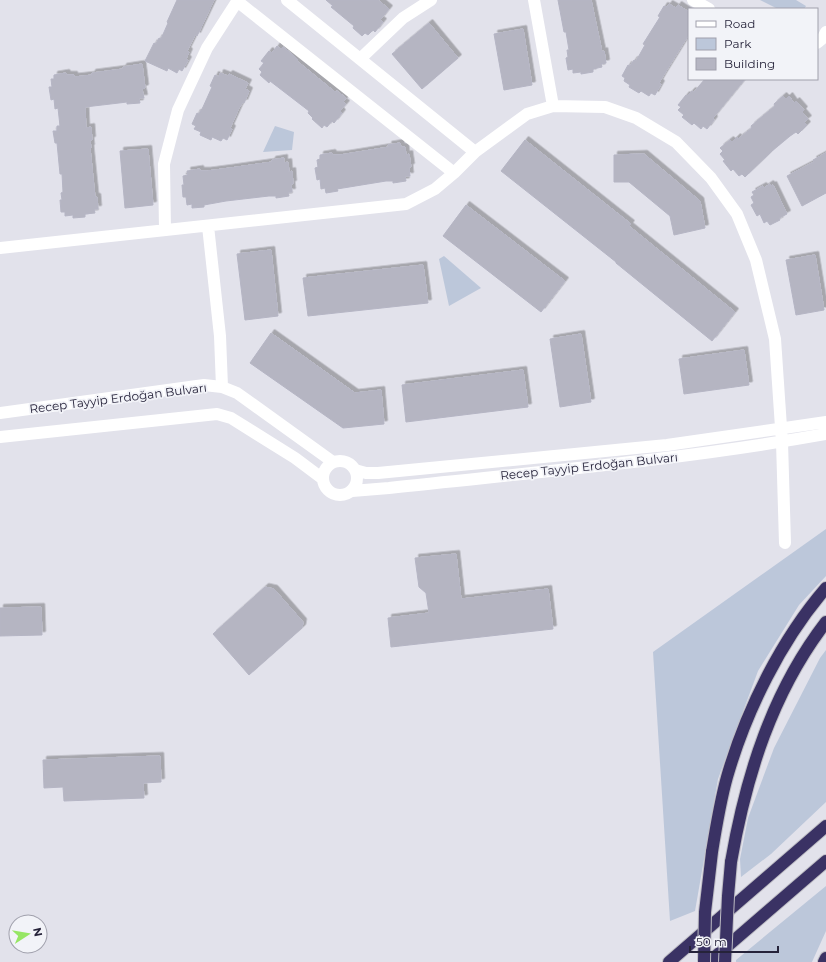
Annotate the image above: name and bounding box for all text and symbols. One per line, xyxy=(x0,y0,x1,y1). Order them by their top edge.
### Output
legend xyxy=(688,8,818,80)
text: Road xyxy=(724,16,755,31)
text: Park xyxy=(724,36,752,51)
text: Building xyxy=(724,56,775,71)
street label: Recep Tayyip Erdoğan Bulvarı xyxy=(29,380,207,416)
street label: Recep Tayyip Erdoğan Bulvarı xyxy=(499,449,679,483)
north arrow xyxy=(8,914,48,954)
text: N xyxy=(30,926,46,938)
scale bar xyxy=(690,928,778,954)
text: 50 m xyxy=(696,934,727,949)

